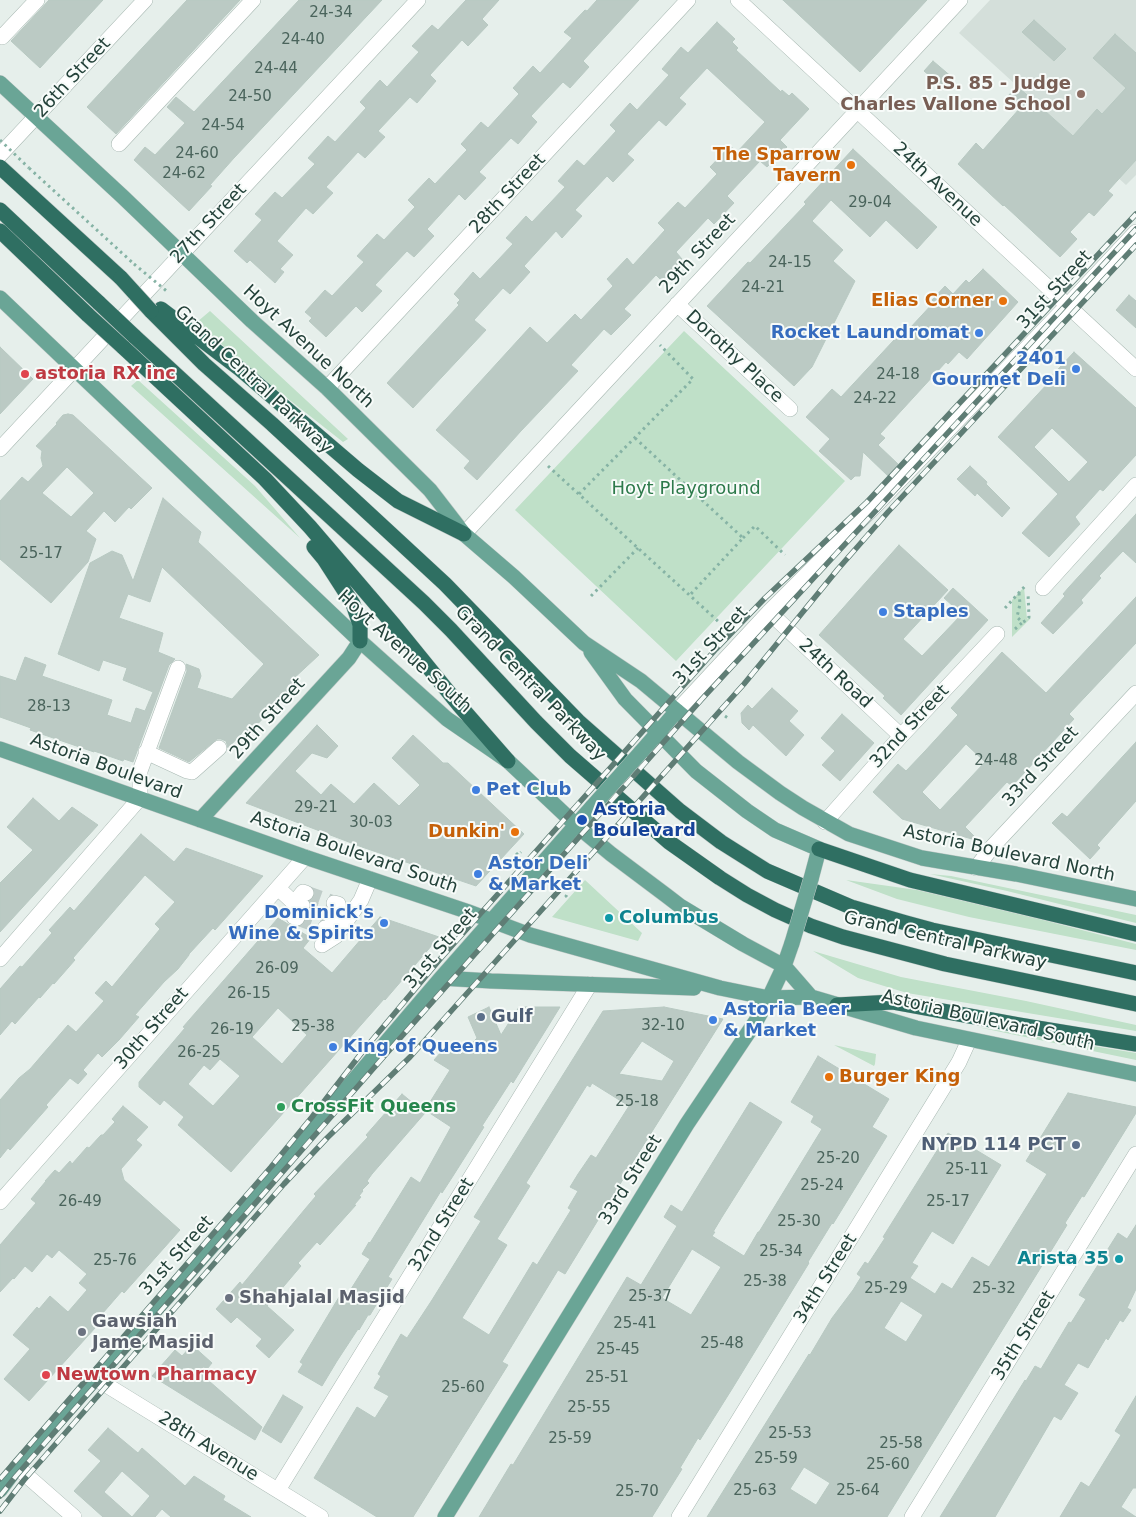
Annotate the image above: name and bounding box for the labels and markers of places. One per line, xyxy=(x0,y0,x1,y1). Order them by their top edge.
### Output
place label: P.S. 85 - Judge Charles Vallone School xyxy=(840,73,1071,116)
marker: P.S. 85 - Judge Charles Vallone School xyxy=(1075,88,1087,100)
place label: The Sparrow Tavern xyxy=(713,144,841,186)
marker: The Sparrow Tavern xyxy=(845,159,857,171)
place label: Elias Corner xyxy=(871,290,993,312)
marker: Elias Corner xyxy=(997,295,1009,307)
place label: Rocket Laundromat xyxy=(771,322,969,344)
marker: Rocket Laundromat xyxy=(973,327,985,339)
place label: 2401 Gourmet Deli xyxy=(932,348,1066,390)
place label: astoria RX inc xyxy=(35,363,176,385)
marker: 2401 Gourmet Deli xyxy=(1070,363,1082,375)
marker: astoria RX inc xyxy=(19,368,31,380)
place label: Staples xyxy=(893,601,969,623)
marker: Staples xyxy=(877,606,889,618)
place label: Pet Club xyxy=(486,779,571,801)
marker: Pet Club xyxy=(470,784,482,796)
place label: Astoria Boulevard xyxy=(593,799,696,842)
marker: Astoria Boulevard xyxy=(575,813,589,827)
place label: Dunkin' xyxy=(428,821,505,843)
marker: Dunkin' xyxy=(509,826,521,838)
place label: Astor Deli & Market xyxy=(488,853,588,896)
marker: Astor Deli & Market xyxy=(472,868,484,880)
place label: Dominick's Wine & Spirits xyxy=(228,902,374,944)
place label: Columbus xyxy=(619,907,719,929)
marker: Columbus xyxy=(603,912,615,924)
marker: Dominick's Wine & Spirits xyxy=(378,917,390,929)
place label: Astoria Beer & Market xyxy=(723,999,849,1042)
place label: Gulf xyxy=(491,1006,533,1028)
marker: Gulf xyxy=(475,1011,487,1023)
marker: Astoria Beer & Market xyxy=(707,1014,719,1026)
place label: King of Queens xyxy=(343,1036,498,1058)
marker: King of Queens xyxy=(327,1041,339,1053)
place label: Burger King xyxy=(839,1066,960,1088)
marker: Burger King xyxy=(823,1071,835,1083)
place label: CrossFit Queens xyxy=(291,1096,456,1118)
marker: CrossFit Queens xyxy=(275,1101,287,1113)
place label: NYPD 114 PCT xyxy=(921,1134,1066,1156)
marker: NYPD 114 PCT xyxy=(1070,1139,1082,1151)
place label: Arista 35 xyxy=(1017,1248,1109,1270)
marker: Arista 35 xyxy=(1113,1253,1125,1265)
place label: Shahjalal Masjid xyxy=(239,1287,405,1309)
marker: Shahjalal Masjid xyxy=(223,1292,235,1304)
place label: Gawsiah Jame Masjid xyxy=(92,1311,214,1354)
marker: Gawsiah Jame Masjid xyxy=(76,1326,88,1338)
place label: Newtown Pharmacy xyxy=(56,1364,257,1386)
marker: Newtown Pharmacy xyxy=(40,1369,52,1381)

